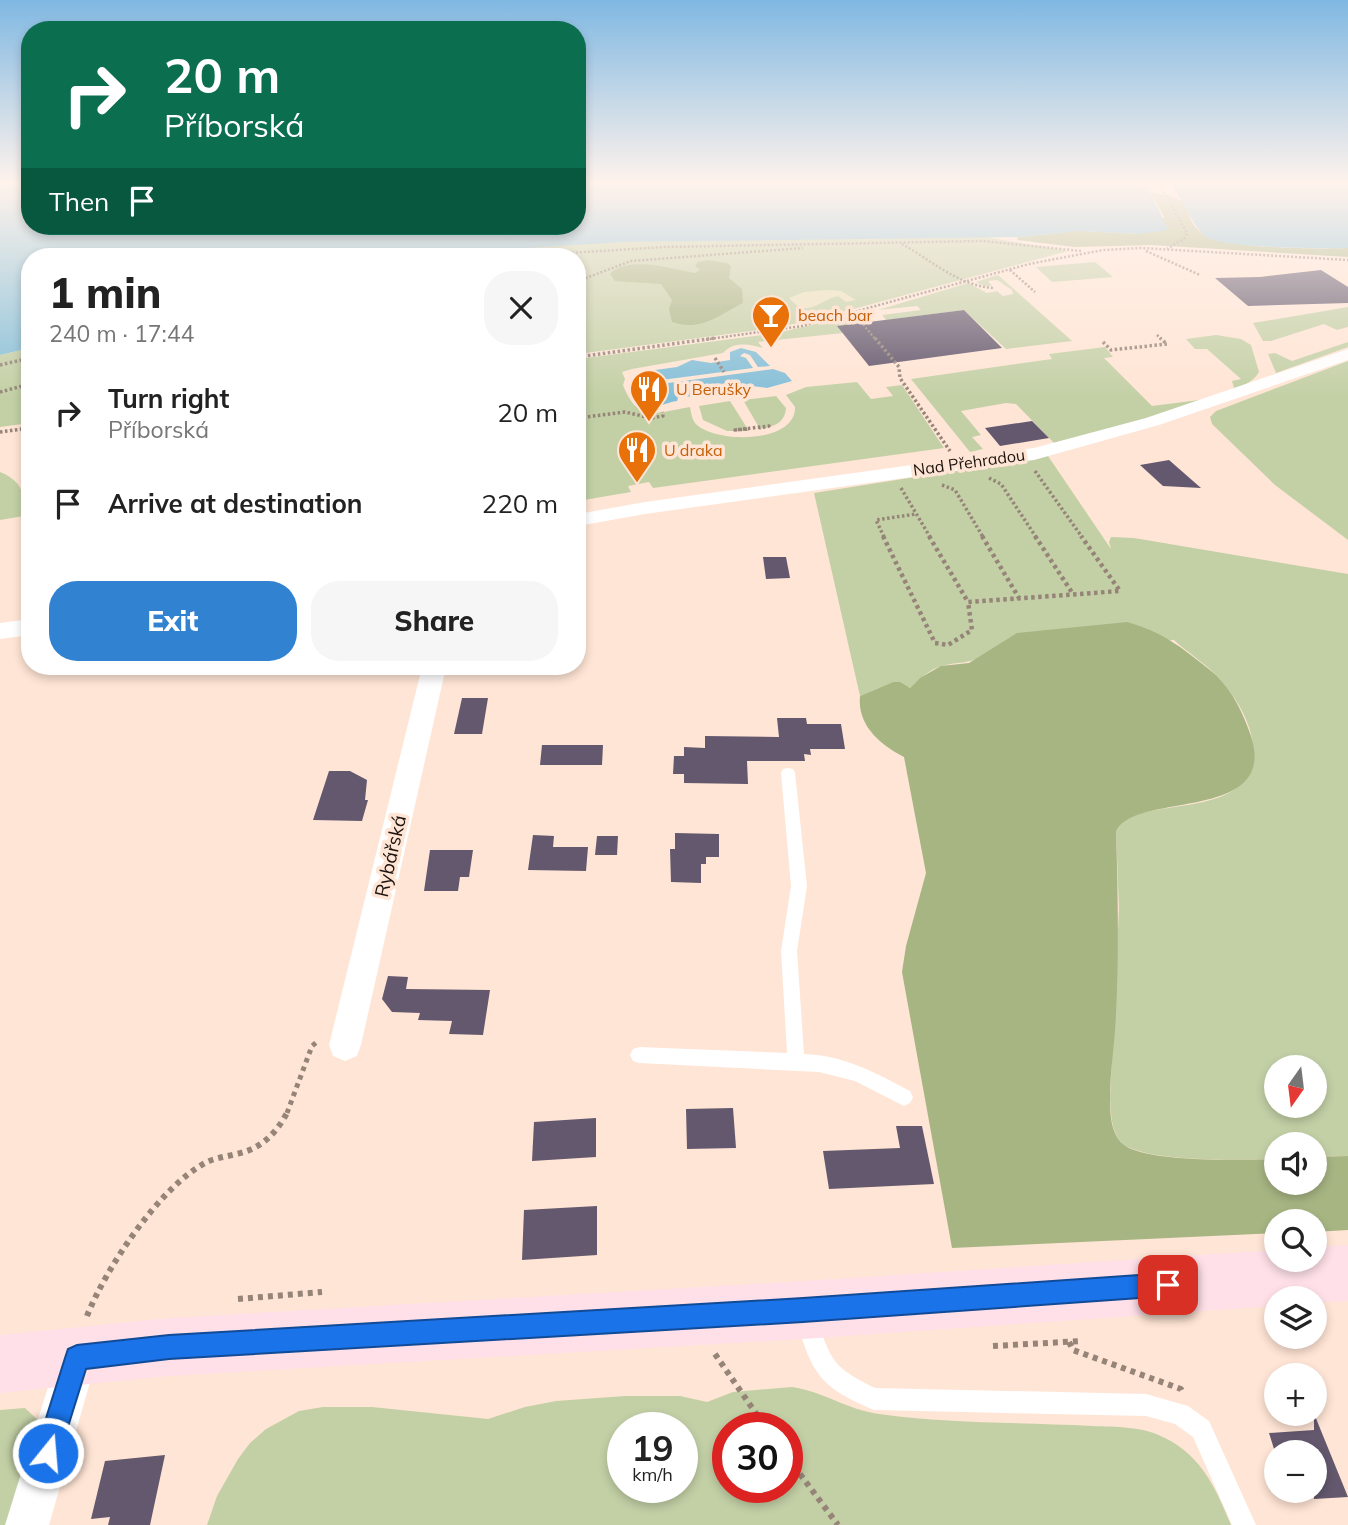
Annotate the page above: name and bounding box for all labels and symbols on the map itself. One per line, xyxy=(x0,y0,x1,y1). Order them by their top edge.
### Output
bar icon: beach bar xyxy=(750,294,792,349)
place label: beach bar xyxy=(798,305,873,325)
restaurant icon: U Berušky xyxy=(628,368,670,423)
place label: U Berušky xyxy=(676,379,751,399)
restaurant icon: U draka xyxy=(616,429,658,484)
place label: U draka xyxy=(664,440,723,460)
street label: Nad Přehradou xyxy=(912,444,1026,480)
street label: Rybářská xyxy=(369,813,411,899)
north arrow xyxy=(1264,1055,1326,1118)
pin xyxy=(1138,1255,1198,1315)
speed limit sign: 30 xyxy=(712,1412,803,1503)
position arrow xyxy=(11,1416,85,1490)

